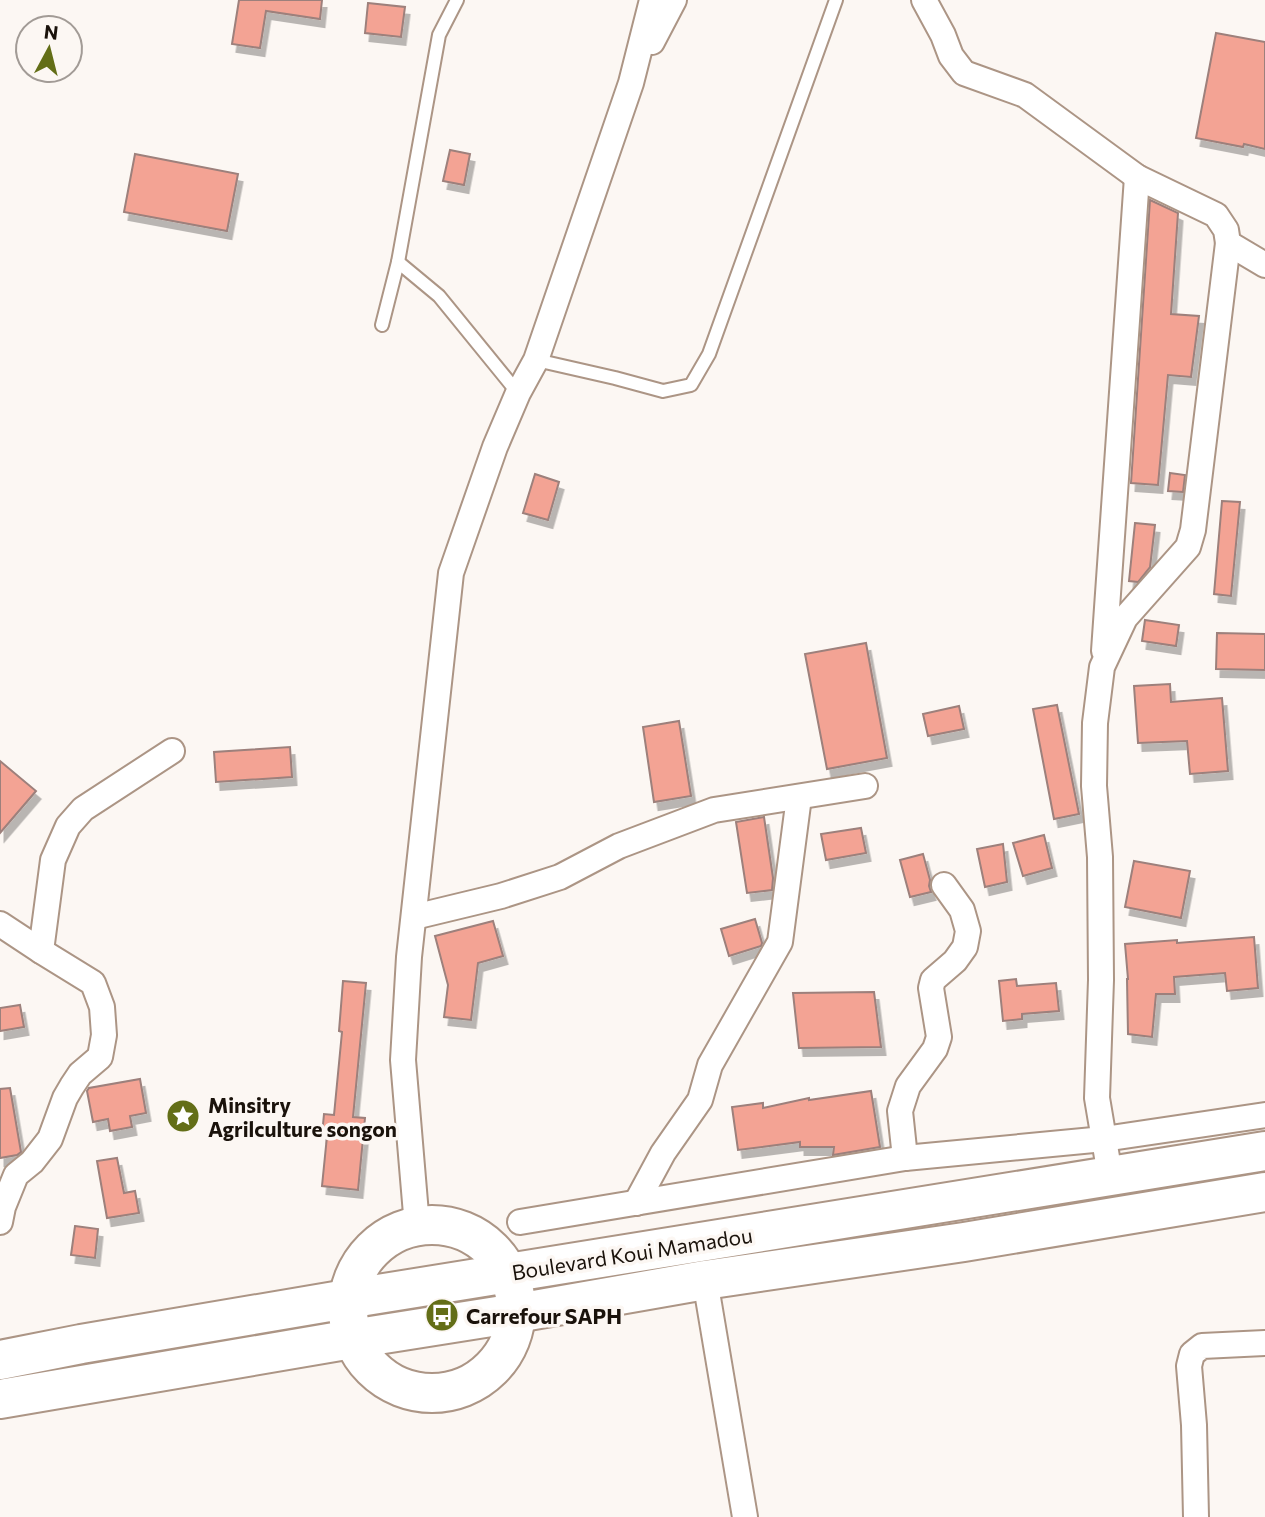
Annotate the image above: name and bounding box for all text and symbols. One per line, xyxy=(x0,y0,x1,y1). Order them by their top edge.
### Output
north arrow xyxy=(14,14,84,84)
text: N xyxy=(43,19,60,44)
place label: Minsitry Agrilculture songon xyxy=(208,1092,397,1141)
place icon: Minsitry Agrilculture songon xyxy=(164,1097,202,1135)
street label: Boulevard Koui Mamadou xyxy=(510,1222,754,1284)
bus stop icon: Carrefour SAPH xyxy=(423,1296,461,1334)
place label: Carrefour SAPH xyxy=(466,1303,622,1328)

